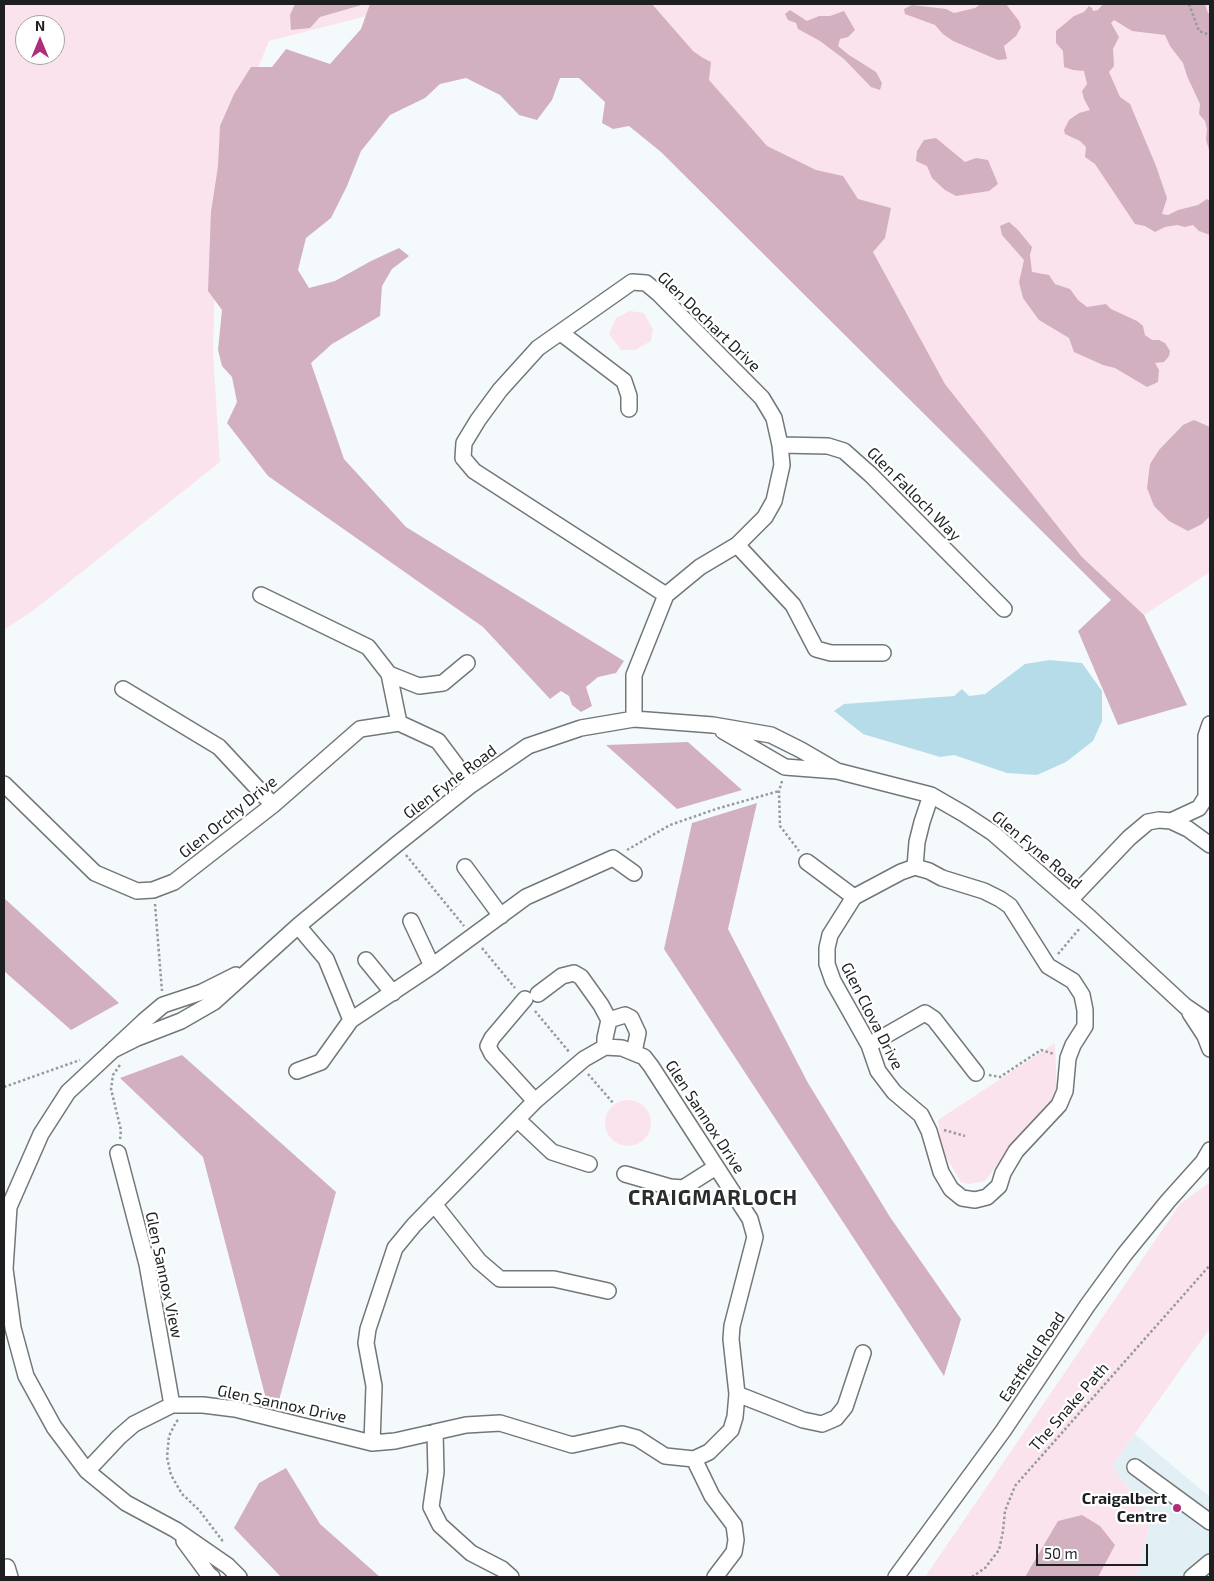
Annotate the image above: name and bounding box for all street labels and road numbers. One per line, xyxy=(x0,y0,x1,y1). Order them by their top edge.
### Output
street label: Glen Dochart Drive xyxy=(653,268,765,376)
street label: Glen Falloch Way xyxy=(863,443,965,545)
street label: Glen Fyne Road xyxy=(400,741,500,823)
street label: Glen Orchy Drive xyxy=(175,772,281,862)
street label: Glen Fyne Road xyxy=(988,807,1086,893)
street label: Glen Clova Drive xyxy=(837,959,907,1073)
street label: Glen Sannox Drive xyxy=(661,1057,749,1177)
street label: Glen Sannox View xyxy=(141,1210,187,1340)
street label: Eastfield Road xyxy=(995,1308,1069,1406)
street label: The Snake Path xyxy=(1025,1359,1113,1455)
street label: Glen Sannox Drive xyxy=(216,1381,348,1427)

